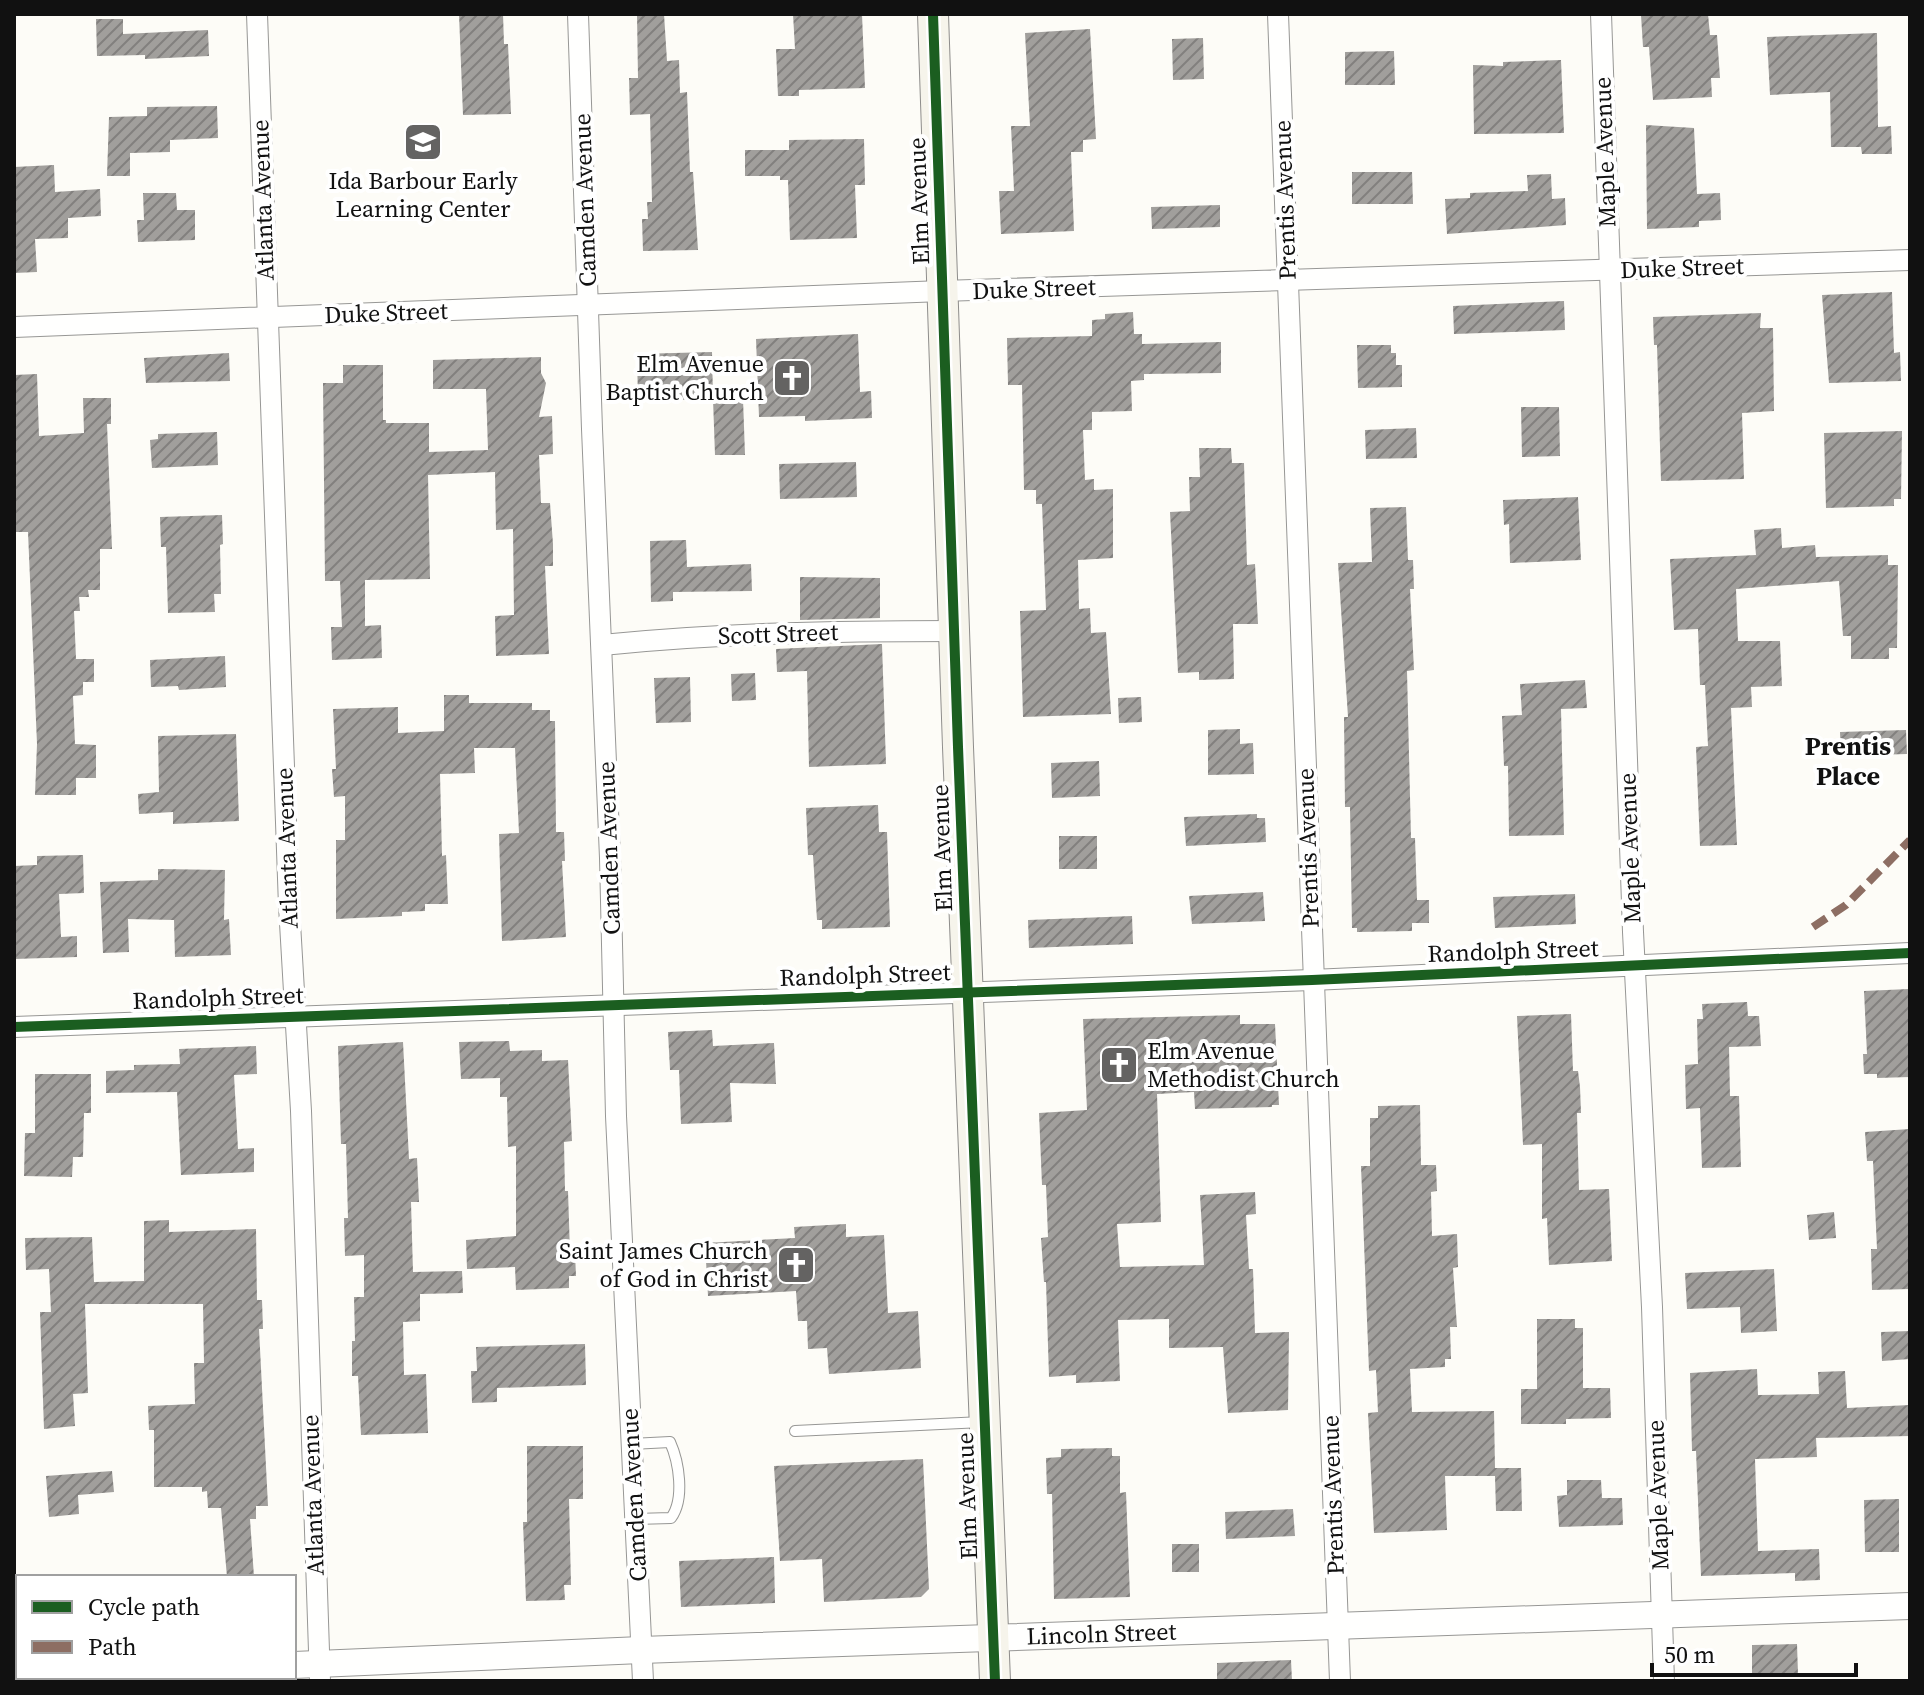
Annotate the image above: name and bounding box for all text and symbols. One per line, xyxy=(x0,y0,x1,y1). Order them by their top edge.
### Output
street label: Maple Avenue xyxy=(1585,76,1624,228)
street label: Camden Avenue xyxy=(565,113,604,287)
street label: Atlanta Avenue xyxy=(243,119,282,281)
street label: Prentis Avenue xyxy=(1265,119,1304,281)
school or university icon: Ida Barbour Early Learning Center xyxy=(402,121,444,163)
street label: Elm Avenue xyxy=(900,137,937,265)
place label: Ida Barbour Early Learning Center xyxy=(329,164,518,225)
street label: Duke Street xyxy=(1620,249,1744,286)
street label: Duke Street xyxy=(972,270,1096,307)
street label: Duke Street xyxy=(324,294,448,331)
place label: Elm Avenue Baptist Church xyxy=(605,347,764,408)
church icon: Elm Avenue Baptist Church xyxy=(771,357,813,399)
street label: Scott Street xyxy=(717,615,839,652)
district label: Prentis Place xyxy=(1805,728,1891,794)
street label: Camden Avenue xyxy=(589,761,628,935)
street label: Atlanta Avenue xyxy=(267,767,306,929)
street label: Prentis Avenue xyxy=(1288,767,1327,929)
street label: Maple Avenue xyxy=(1610,772,1649,924)
street label: Elm Avenue xyxy=(923,784,960,912)
street label: Randolph Street xyxy=(1427,931,1599,970)
street label: Randolph Street xyxy=(779,955,951,994)
street label: Randolph Street xyxy=(132,978,304,1017)
place label: Elm Avenue Methodist Church xyxy=(1147,1034,1340,1095)
church icon: Elm Avenue Methodist Church xyxy=(1098,1044,1140,1086)
place label: Saint James Church of God in Christ xyxy=(559,1234,768,1295)
church icon: Saint James Church of God in Christ xyxy=(775,1244,817,1286)
street label: Camden Avenue xyxy=(612,1407,655,1583)
street label: Atlanta Avenue xyxy=(293,1414,332,1576)
street label: Prentis Avenue xyxy=(1313,1414,1352,1576)
street label: Maple Avenue xyxy=(1638,1419,1677,1571)
street label: Elm Avenue xyxy=(948,1432,985,1560)
legend xyxy=(16,1575,296,1679)
text: Cycle path xyxy=(88,1590,200,1623)
street label: Lincoln Street xyxy=(1026,1614,1177,1653)
scale bar xyxy=(1652,1627,1856,1677)
text: Path xyxy=(88,1630,137,1663)
text: 50 m xyxy=(1664,1638,1715,1671)

